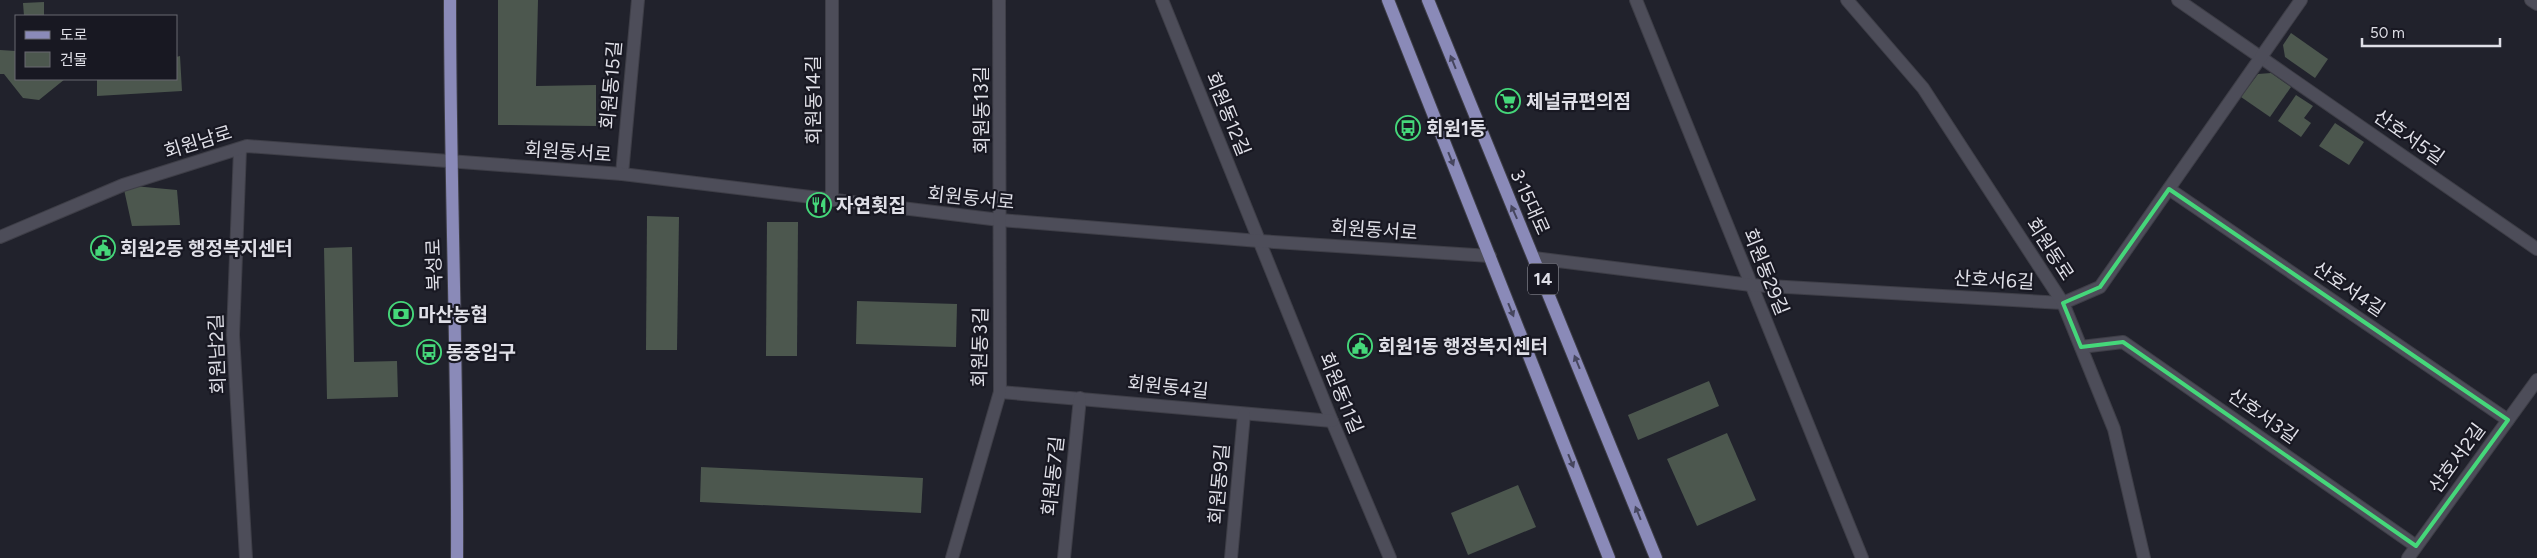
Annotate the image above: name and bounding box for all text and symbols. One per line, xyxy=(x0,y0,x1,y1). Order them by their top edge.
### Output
legend xyxy=(15,15,178,80)
scale bar xyxy=(2362,15,2500,47)
text: 50 m xyxy=(2370,24,2405,42)
text: 도로 xyxy=(60,26,88,44)
street label: 회원동15길 xyxy=(596,40,626,130)
text: 건물 xyxy=(60,51,88,69)
street label: 회원동14길 xyxy=(802,55,825,145)
one-way arrow xyxy=(1448,55,1456,69)
street label: 회원동13길 xyxy=(970,66,993,154)
street label: 회원동12길 xyxy=(1201,69,1255,159)
supermarket icon: 체널큐편의점 xyxy=(1495,88,1521,114)
place label: 체널큐편의점 xyxy=(1526,90,1631,113)
street label: 산호서5길 xyxy=(2369,104,2449,170)
bus stop icon: 회원1동 xyxy=(1395,115,1421,141)
place label: 회원1동 xyxy=(1426,117,1486,140)
street label: 회원남로 xyxy=(161,121,235,163)
street label: 회원동서로 xyxy=(524,137,612,167)
one-way arrow xyxy=(1447,152,1455,167)
street label: 3·15대로 xyxy=(1505,166,1555,238)
street label: 회원동서로 xyxy=(926,182,1016,214)
restaurant icon: 자연횟집 xyxy=(806,192,832,218)
place label: 자연횟집 xyxy=(836,194,906,217)
one-way arrow xyxy=(1510,205,1518,219)
street label: 회원동로 xyxy=(2021,213,2079,285)
street label: 회원동서로 xyxy=(1330,215,1418,245)
street label: 회원동29길 xyxy=(1738,225,1794,319)
public building icon: 회원2동 행정복지센터 xyxy=(90,235,116,261)
place label: 회원2동 행정복지센터 xyxy=(120,237,293,260)
street label: 북성로 xyxy=(422,238,446,292)
street label: 산호서4길 xyxy=(2309,257,2389,321)
road number: 14 xyxy=(1528,264,1558,294)
street label: 산호서6길 xyxy=(1953,266,2035,294)
bank icon: 마산농협 xyxy=(388,301,414,327)
place label: 마산농협 xyxy=(418,303,488,326)
one-way arrow xyxy=(1507,303,1515,318)
street label: 회원동3길 xyxy=(968,307,992,387)
street label: 회원남2길 xyxy=(204,313,230,395)
public building icon: 회원1동 행정복지센터 xyxy=(1347,333,1373,359)
place label: 회원1동 행정복지센터 xyxy=(1378,335,1548,358)
bus stop icon: 동중입구 xyxy=(416,339,442,365)
place label: 동중입구 xyxy=(446,341,516,364)
street label: 회원동11길 xyxy=(1314,349,1368,437)
one-way arrow xyxy=(1572,355,1580,369)
street label: 회원동4길 xyxy=(1126,371,1210,403)
street label: 산호서3길 xyxy=(2224,384,2302,448)
street label: 산호서2길 xyxy=(2424,419,2490,497)
street label: 회원동7길 xyxy=(1037,435,1069,517)
street label: 회원동9길 xyxy=(1204,443,1234,525)
one-way arrow xyxy=(1567,454,1575,469)
one-way arrow xyxy=(1633,506,1641,520)

